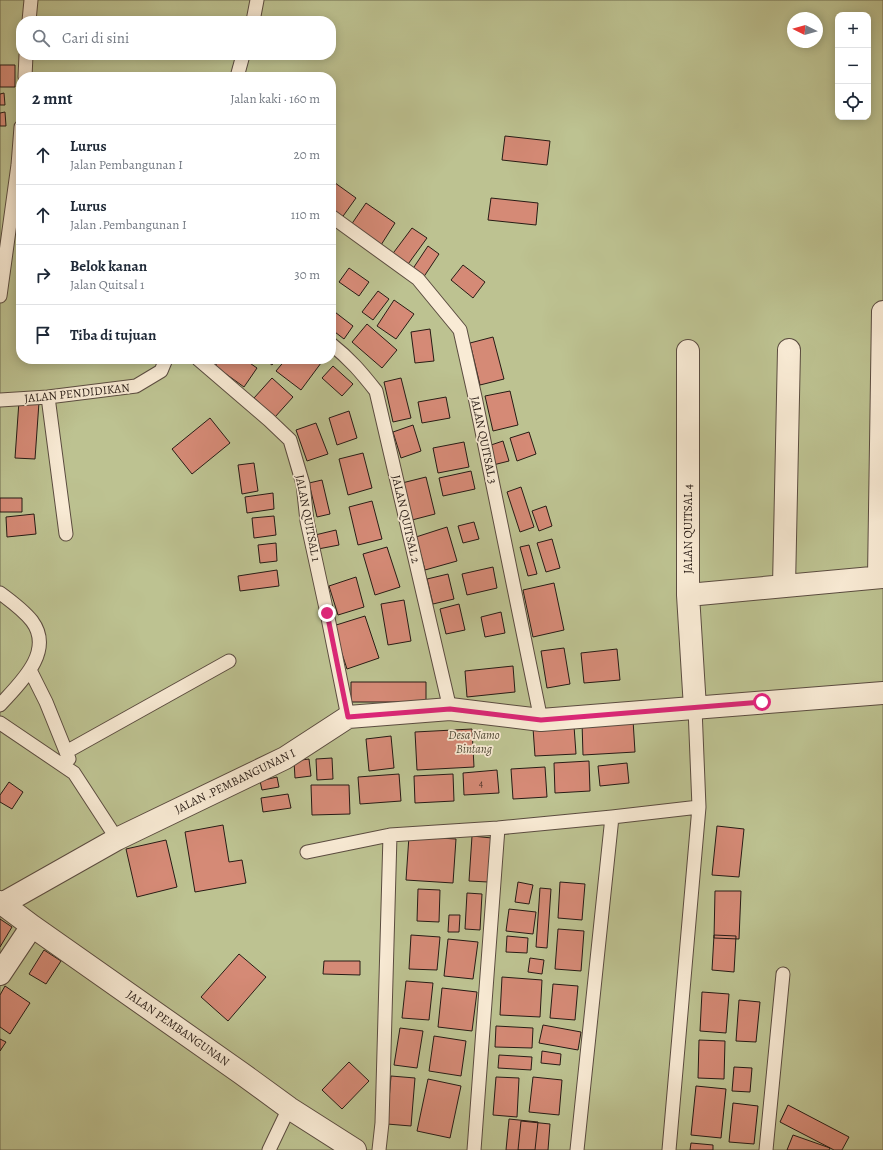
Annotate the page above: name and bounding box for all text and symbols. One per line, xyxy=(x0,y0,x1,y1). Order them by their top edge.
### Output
north arrow xyxy=(787,12,823,48)
map controls xyxy=(835,12,871,120)
button: + xyxy=(835,12,871,48)
search box xyxy=(16,16,336,60)
icon: search xyxy=(30,27,52,49)
text: Cari di sini xyxy=(62,28,129,48)
button: − xyxy=(835,48,871,84)
button: locate xyxy=(835,84,871,120)
text: 2 mnt xyxy=(32,87,73,110)
text: Jalan kaki · 160 m xyxy=(230,90,320,107)
text: Lurus xyxy=(70,136,107,156)
icon: ahead xyxy=(32,144,54,166)
text: 20 m xyxy=(294,146,320,163)
text: Jalan Pembangunan I xyxy=(70,156,183,173)
text: Lurus xyxy=(70,196,107,216)
icon: ahead xyxy=(32,204,54,226)
text: 110 m xyxy=(291,206,320,223)
text: Jalan .Pembangunan I xyxy=(70,216,187,233)
text: Belok kanan xyxy=(70,256,147,276)
icon: right xyxy=(32,264,54,286)
text: 30 m xyxy=(294,266,320,283)
text: Jalan Quitsal 1 xyxy=(70,276,144,293)
icon: arrive xyxy=(32,324,54,346)
text: Tiba di tujuan xyxy=(70,325,156,345)
street label: JALAN PENDIDIKAN xyxy=(23,379,131,406)
street label: JALAN QUITSAL 3 xyxy=(467,395,501,485)
street label: JALAN QUITSAL 1 xyxy=(292,473,324,563)
street label: JALAN QUITSAL 2 xyxy=(388,473,424,565)
street label: JALAN QUITSAL 4 xyxy=(680,484,696,574)
route end xyxy=(318,604,336,622)
route start xyxy=(753,693,771,711)
park label: Desa Namo Bintang xyxy=(448,727,500,757)
street label: JALAN .PEMBANGUNAN I xyxy=(172,745,298,817)
house number: 4 xyxy=(479,777,484,790)
street label: JALAN PEMBANGUNAN xyxy=(123,986,233,1070)

